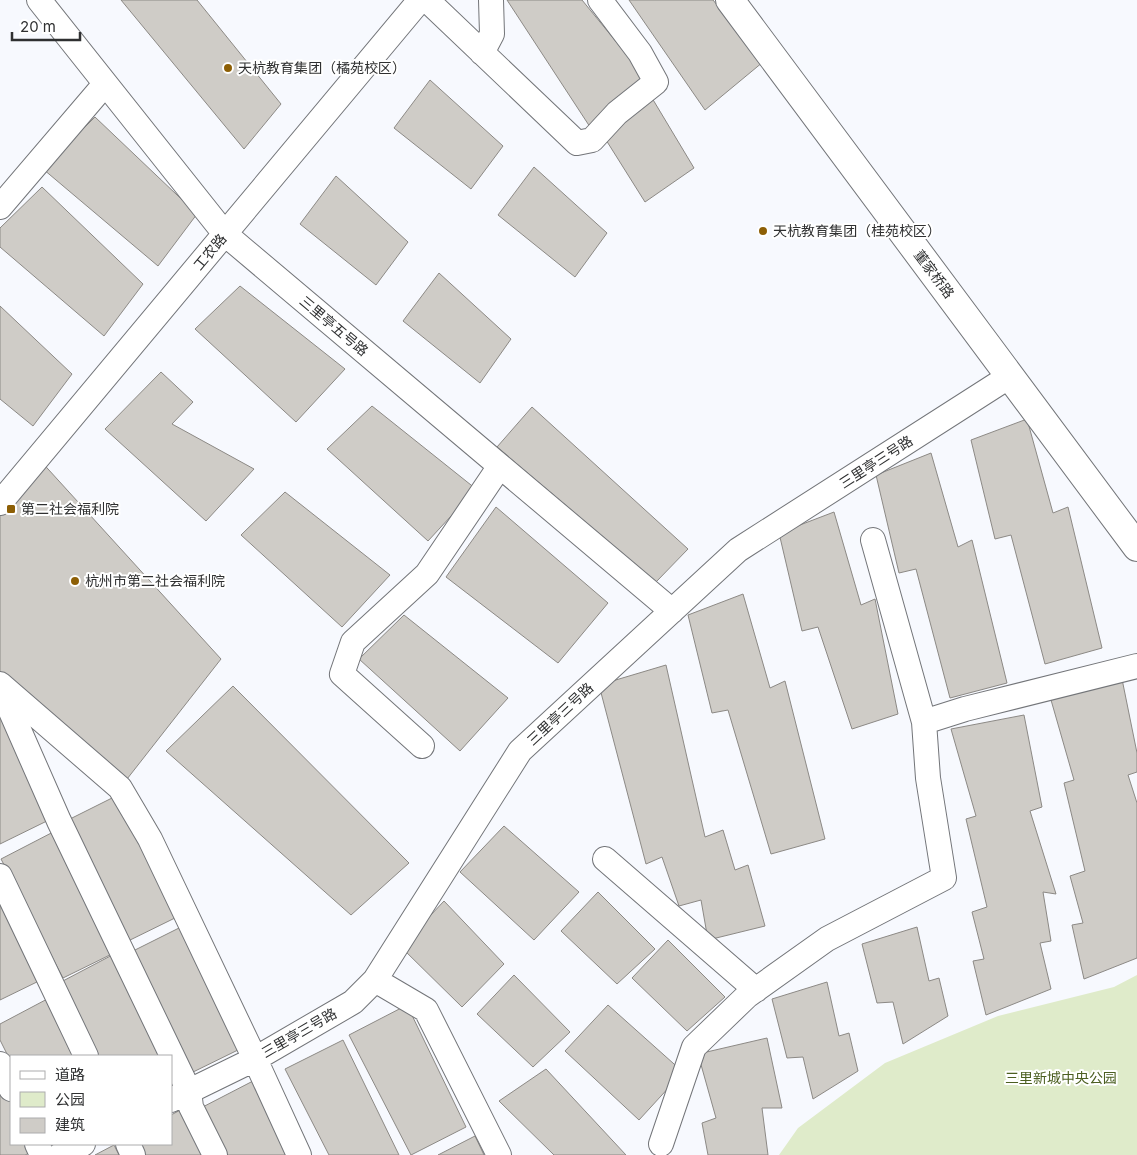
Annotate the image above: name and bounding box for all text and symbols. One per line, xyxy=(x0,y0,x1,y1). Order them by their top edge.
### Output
scale bar xyxy=(12,10,80,42)
text: 20 m xyxy=(20,17,56,36)
place label: 天杭教育集团（橘苑校区） xyxy=(238,59,406,76)
marker: 天杭教育集团（橘苑校区） xyxy=(222,62,234,74)
place label: 天杭教育集团（桂苑校区） xyxy=(773,222,941,239)
marker: 天杭教育集团（桂苑校区） xyxy=(757,225,769,237)
street label: 工农路 xyxy=(190,230,230,273)
street label: 董家桥路 xyxy=(911,246,958,301)
street label: 三里亭五号路 xyxy=(297,292,372,359)
street label: 三里亭三号路 xyxy=(836,432,916,492)
place label: 第二社会福利院 xyxy=(21,500,119,517)
marker: 第二社会福利院 xyxy=(5,503,17,515)
place label: 杭州市第二社会福利院 xyxy=(85,572,225,589)
marker: 杭州市第二社会福利院 xyxy=(69,575,81,587)
street label: 三里亭三号路 xyxy=(523,679,596,748)
street label: 三里亭三号路 xyxy=(258,1004,339,1061)
legend xyxy=(10,1055,172,1145)
text: 道路 xyxy=(55,1065,85,1084)
park label: 三里新城中央公园 xyxy=(1005,1069,1117,1086)
text: 公园 xyxy=(55,1090,85,1109)
text: 建筑 xyxy=(55,1115,85,1134)

